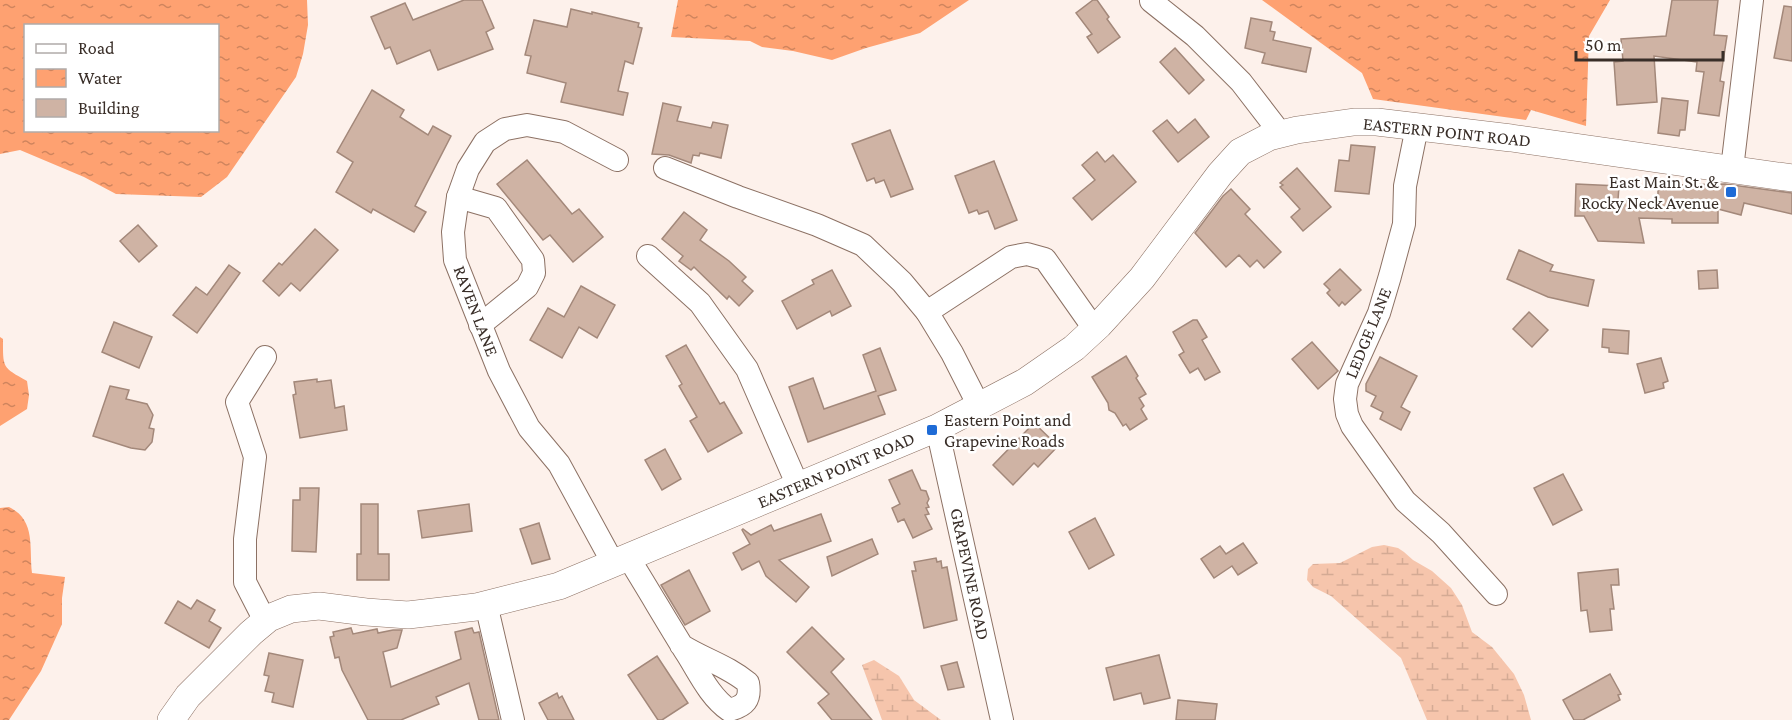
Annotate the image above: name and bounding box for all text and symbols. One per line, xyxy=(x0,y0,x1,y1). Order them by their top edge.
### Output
legend xyxy=(24,24,219,132)
scale bar xyxy=(1576,24,1723,62)
text: 50 m xyxy=(1585,35,1622,55)
text: Road xyxy=(78,38,115,58)
text: Water xyxy=(78,68,123,88)
text: Building xyxy=(78,98,140,118)
street label: EASTERN POINT ROAD xyxy=(1362,113,1532,151)
place label: East Main St. & Rocky Neck Avenue xyxy=(1581,172,1719,213)
marker: East Main St. & Rocky Neck Avenue xyxy=(1724,185,1738,199)
street label: RAVEN LANE xyxy=(450,263,503,359)
street label: LEDGE LANE xyxy=(1341,284,1395,381)
place label: Eastern Point and Grapevine Roads xyxy=(944,410,1072,451)
marker: Eastern Point and Grapevine Roads xyxy=(925,423,939,437)
street label: EASTERN POINT ROAD xyxy=(755,428,917,512)
street label: GRAPEVINE ROAD xyxy=(946,506,994,642)

